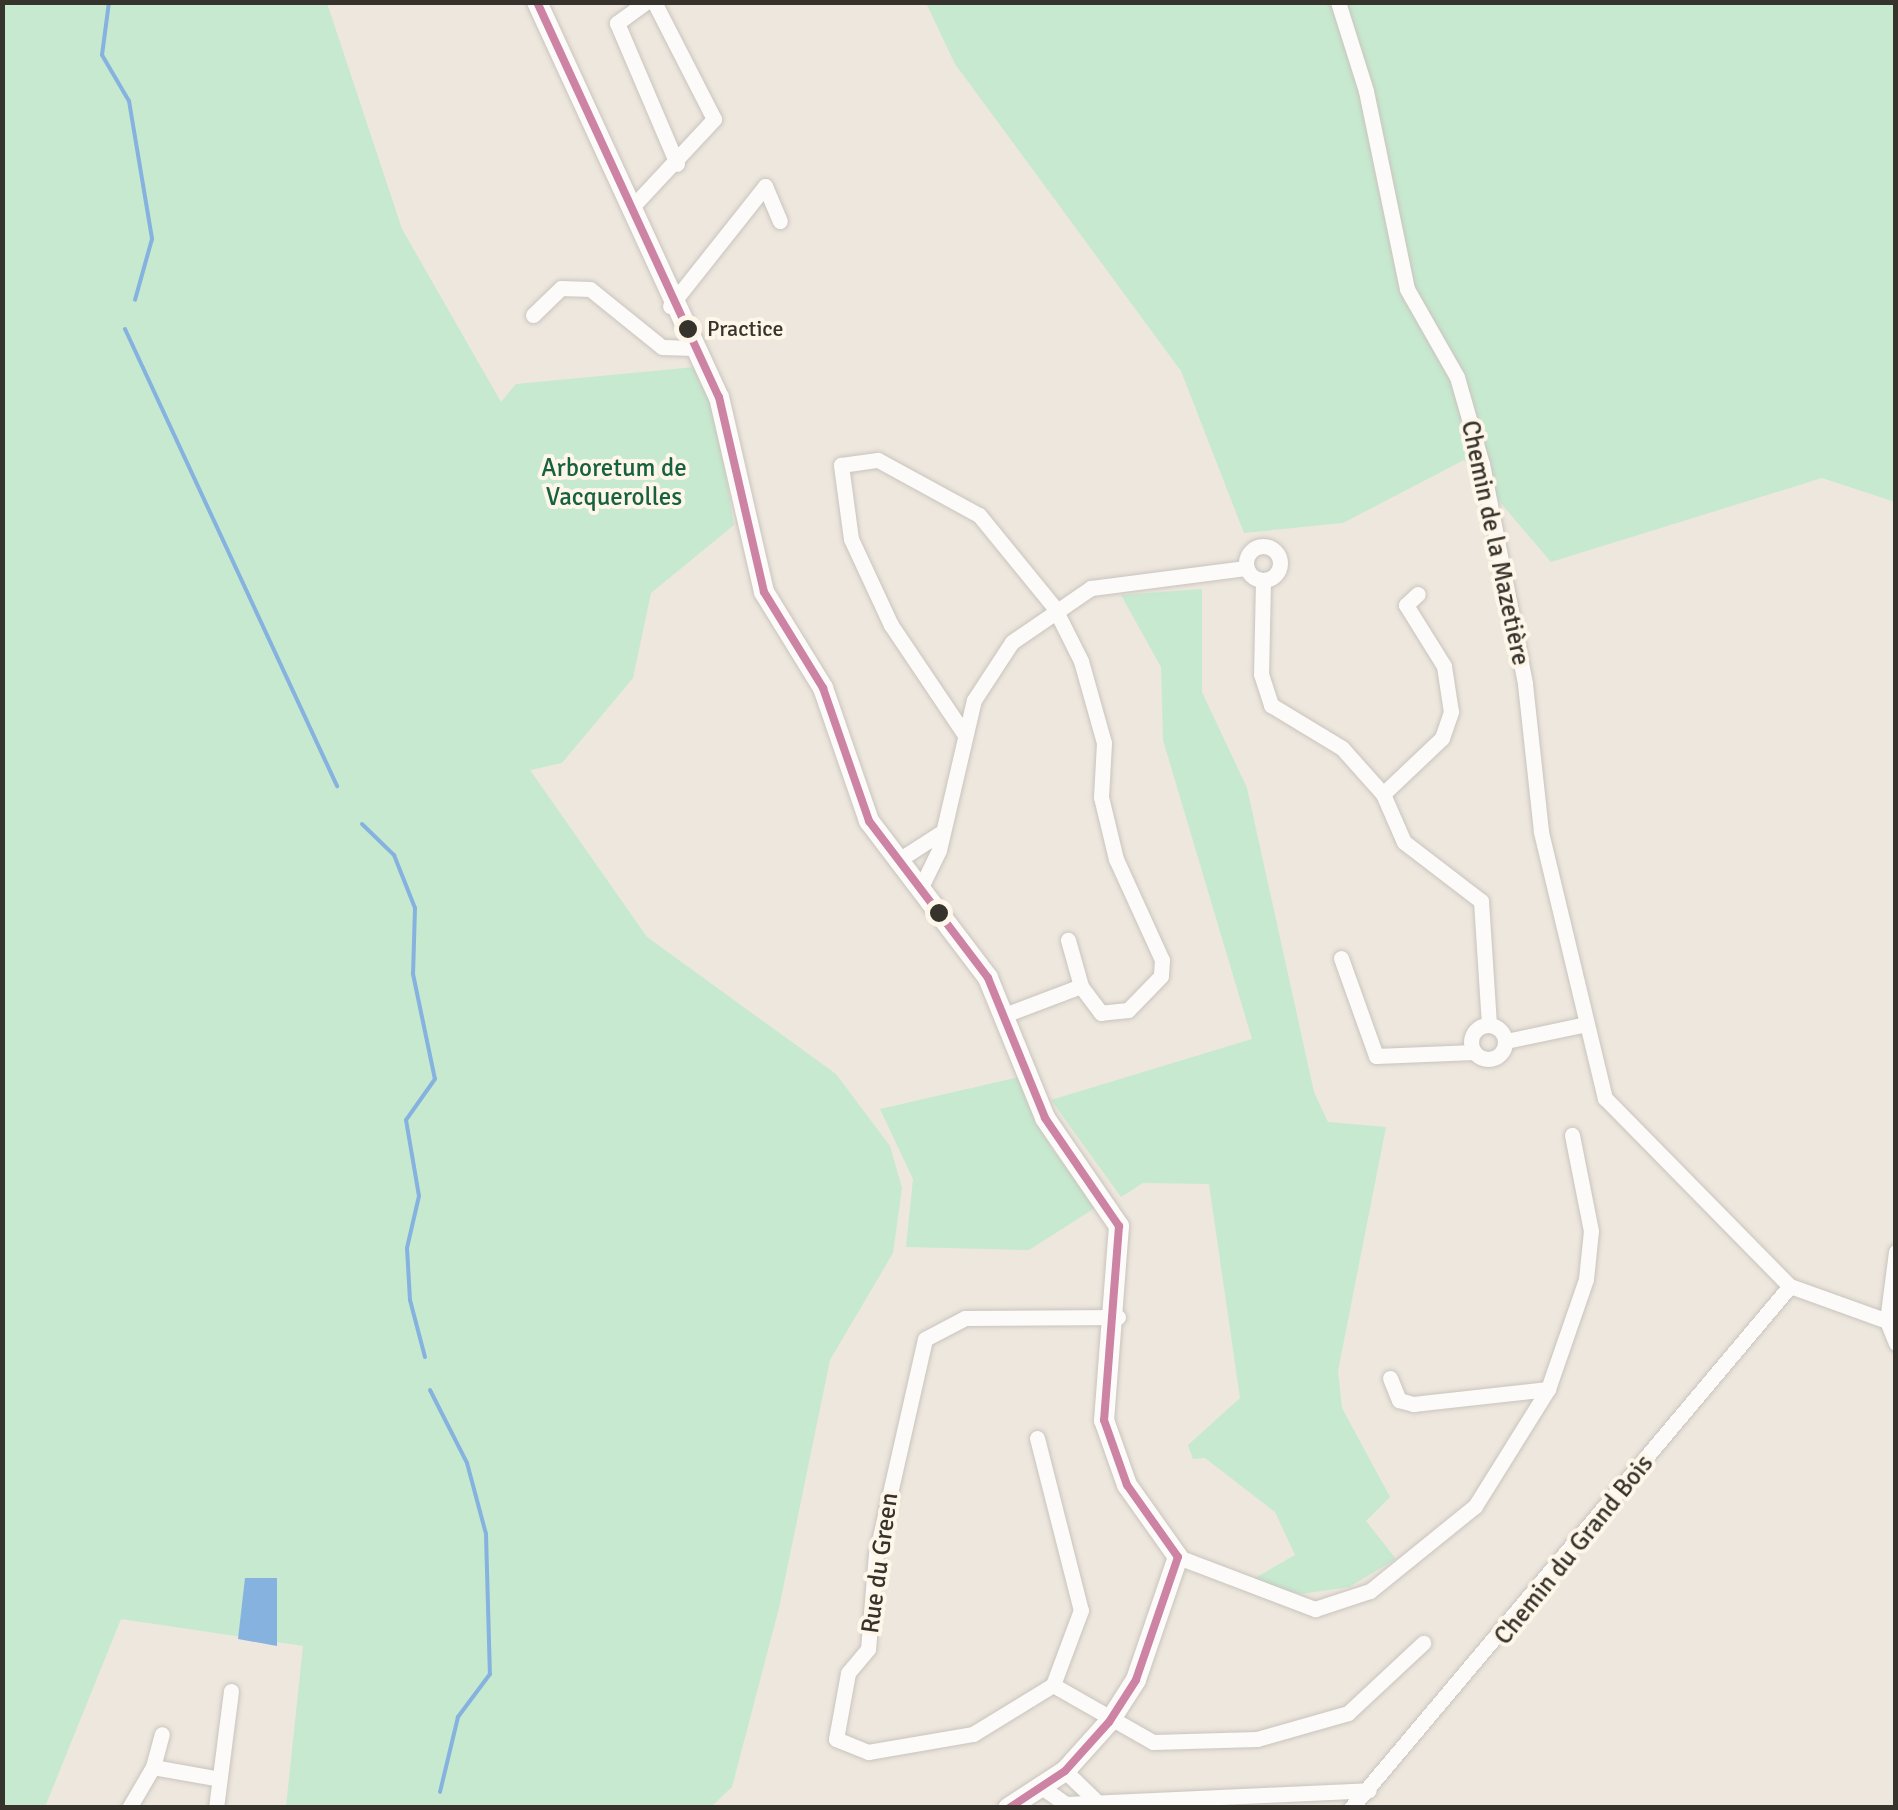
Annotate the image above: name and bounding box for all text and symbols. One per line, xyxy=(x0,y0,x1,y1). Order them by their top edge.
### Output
place label: Practice xyxy=(707,316,784,342)
marker: Practice xyxy=(678,319,698,339)
street label: Chemin de la Mazetière xyxy=(1454,418,1536,668)
park label: Arboretum de Vacquerolles xyxy=(541,454,687,513)
unlabelled marker xyxy=(929,903,949,923)
street label: Chemin du Grand Bois xyxy=(1488,1449,1660,1651)
street label: Rue du Green xyxy=(855,1491,905,1635)

